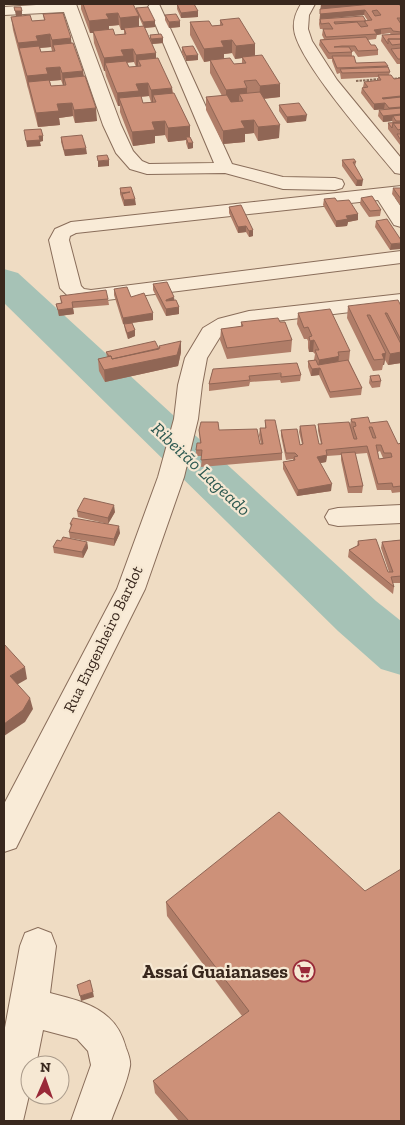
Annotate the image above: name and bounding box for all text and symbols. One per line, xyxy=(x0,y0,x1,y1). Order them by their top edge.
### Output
water label: Ribeirão Lageado xyxy=(147,418,255,520)
street label: Rua Engenheiro Bardot xyxy=(59,563,147,715)
supermarket icon: Assaí Guaianases xyxy=(292,959,316,983)
place label: Assaí Guaianases xyxy=(142,960,288,983)
north arrow xyxy=(20,1055,70,1105)
text: N xyxy=(40,1059,51,1076)

